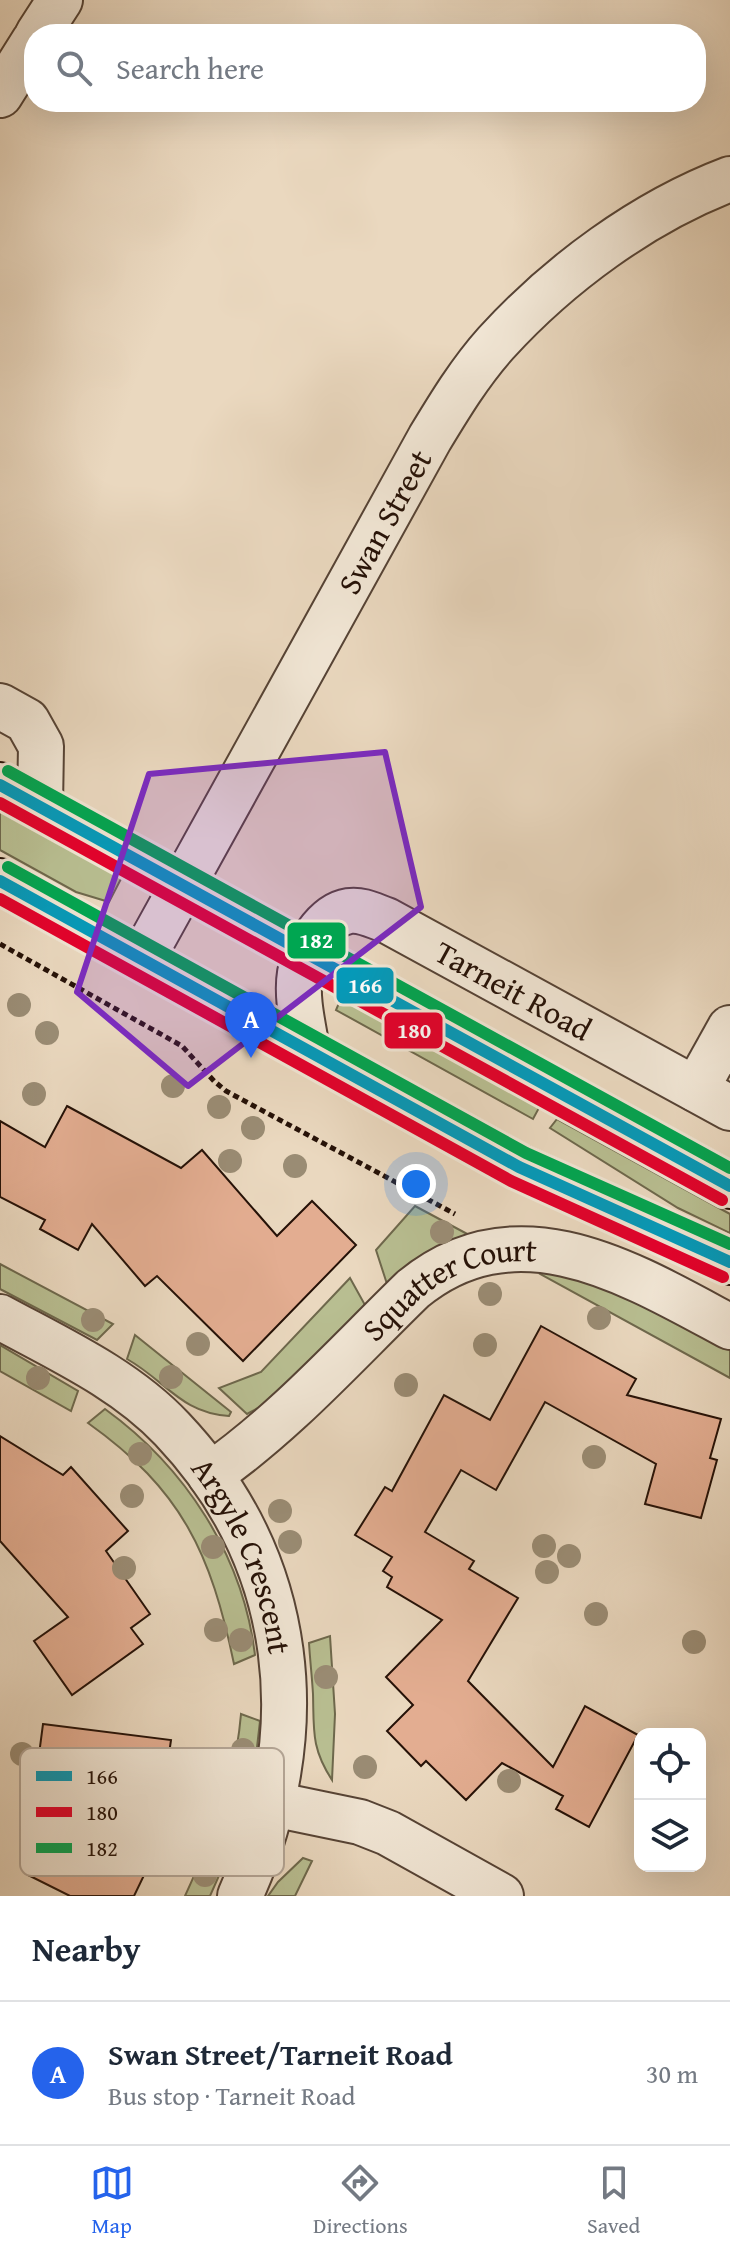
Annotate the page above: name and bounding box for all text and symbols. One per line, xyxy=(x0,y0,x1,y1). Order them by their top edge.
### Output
search box xyxy=(24,24,706,112)
icon: search xyxy=(52,46,96,90)
text: Search here xyxy=(116,46,264,90)
street label: Swan Street xyxy=(325,440,443,602)
line badge: 182 xyxy=(286,921,347,960)
text: 182 xyxy=(299,924,333,956)
street label: Tarneit Road xyxy=(427,928,601,1052)
line badge: 166 xyxy=(335,966,395,1005)
text: 166 xyxy=(348,969,382,1001)
pin: A xyxy=(225,992,277,1058)
line badge: 180 xyxy=(383,1011,444,1050)
text: 180 xyxy=(397,1014,431,1046)
your location xyxy=(396,1164,436,1204)
street label: Squatter Court xyxy=(350,1226,538,1351)
street label: Argyle Crescent xyxy=(181,1447,304,1657)
map controls xyxy=(634,1728,706,1872)
button: locate xyxy=(634,1728,706,1800)
legend xyxy=(20,1748,284,1876)
text: 166 xyxy=(86,1760,118,1792)
text: 180 xyxy=(86,1796,118,1828)
button: layers xyxy=(634,1800,706,1872)
text: 182 xyxy=(86,1832,118,1864)
text: Nearby xyxy=(32,1924,141,1973)
text: Swan Street/Tarneit Road xyxy=(108,2032,453,2076)
text: A xyxy=(50,2054,66,2093)
text: 30 m xyxy=(646,2054,698,2093)
text: Bus stop · Tarneit Road xyxy=(108,2076,355,2115)
tab: Map xyxy=(90,2161,134,2241)
tab: Directions xyxy=(313,2161,408,2241)
tab: Saved xyxy=(587,2161,640,2241)

